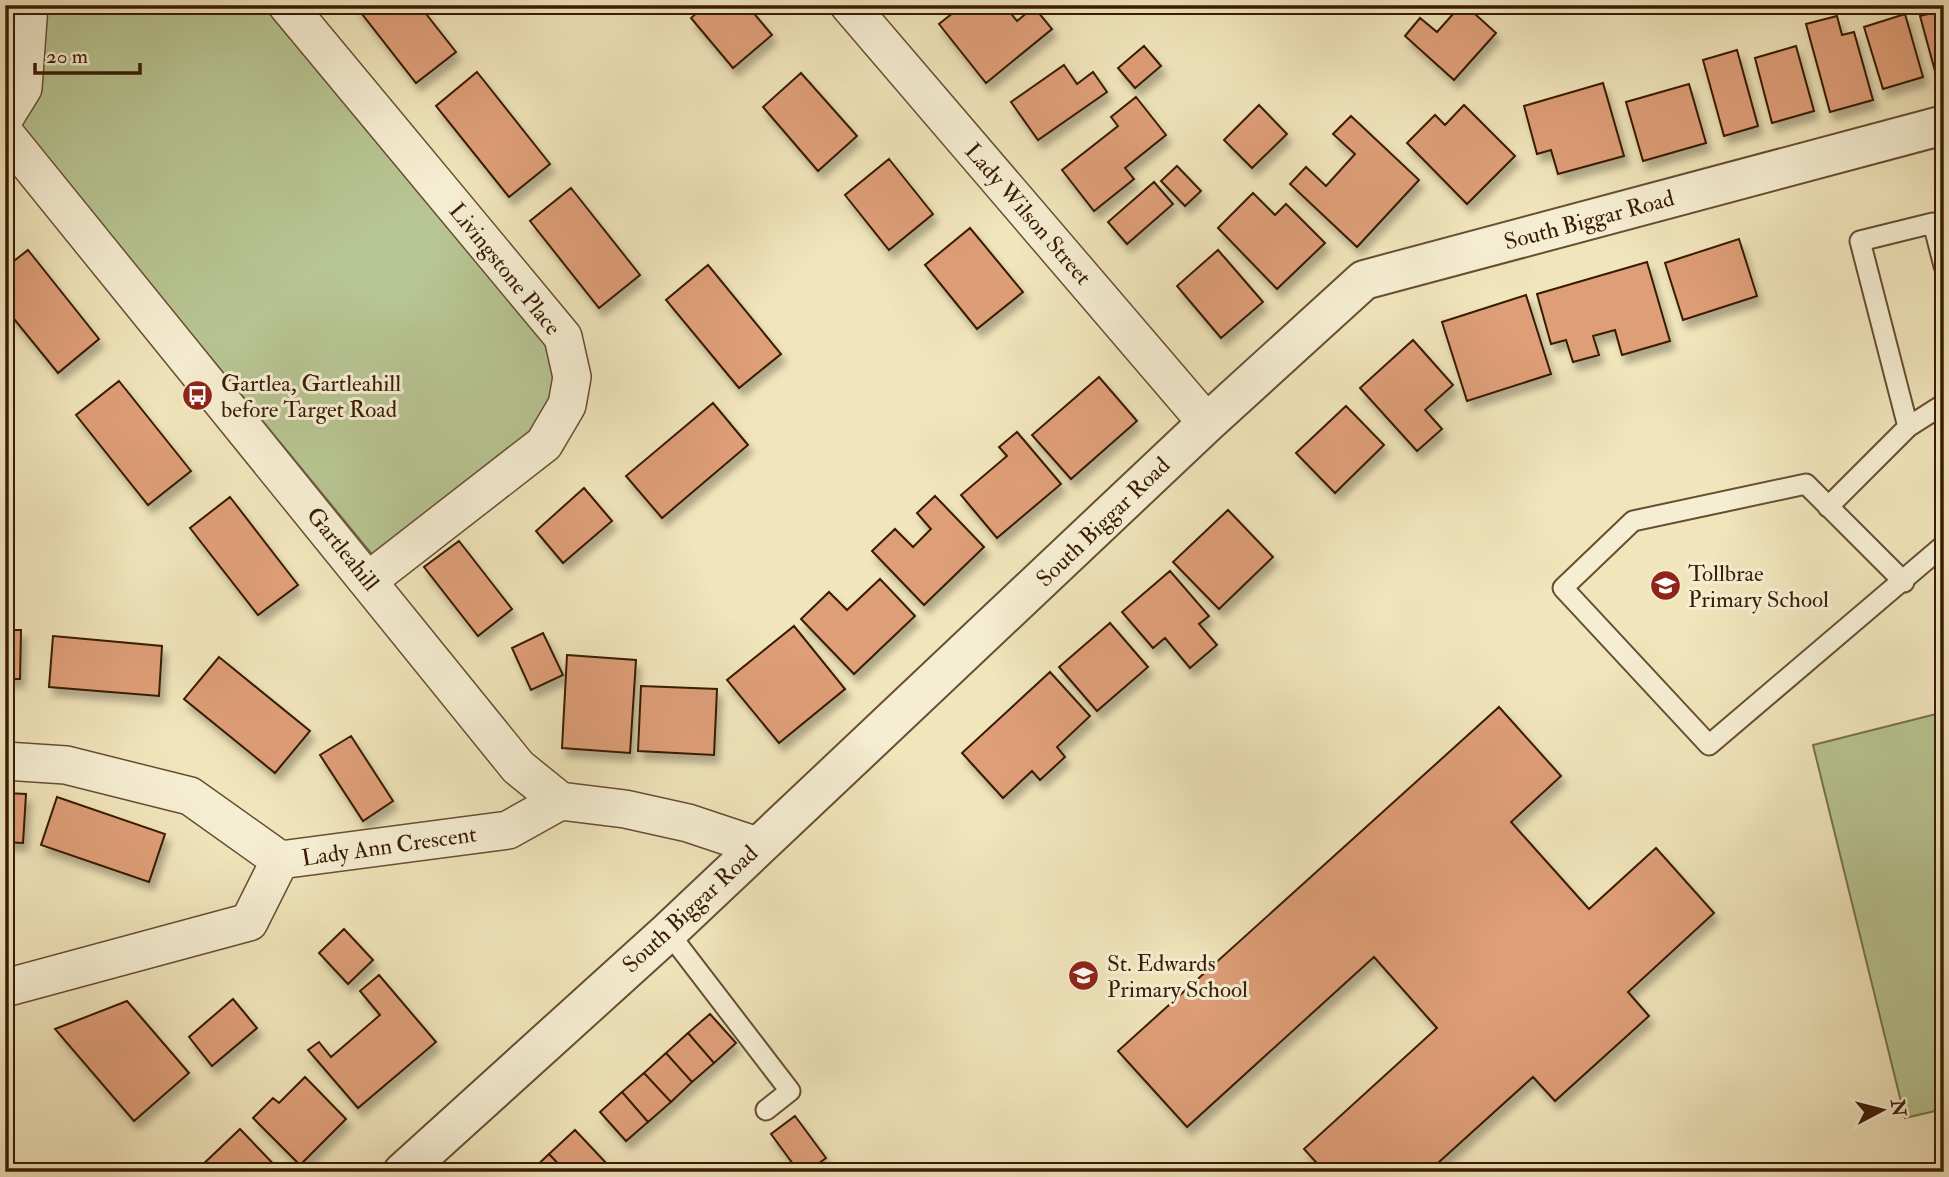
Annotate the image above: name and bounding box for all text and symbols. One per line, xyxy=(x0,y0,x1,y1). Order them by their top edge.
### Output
scale bar xyxy=(35,32,140,76)
text: 20 m xyxy=(46,43,88,70)
street label: Lady Wilson Street xyxy=(958,137,1098,291)
street label: South Biggar Road xyxy=(1501,183,1677,257)
street label: Livingstone Place xyxy=(443,197,568,341)
place label: Gartlea, Gartleahill before Target Road xyxy=(221,369,401,424)
bus stop icon: Gartlea, Gartleahill before Target Road xyxy=(181,379,215,413)
street label: South Biggar Road xyxy=(1030,451,1176,593)
street label: Gartleahill xyxy=(300,501,386,597)
place label: Tollbrae Primary School xyxy=(1688,559,1829,614)
school or university icon: Tollbrae Primary School xyxy=(1648,569,1682,603)
street label: Lady Ann Crescent xyxy=(300,819,478,873)
street label: South Biggar Road xyxy=(616,839,764,979)
place label: St. Edwards Primary School xyxy=(1107,949,1248,1004)
school or university icon: St. Edwards Primary School xyxy=(1067,959,1101,993)
north arrow xyxy=(1848,1076,1918,1146)
text: N xyxy=(1885,1097,1911,1119)

